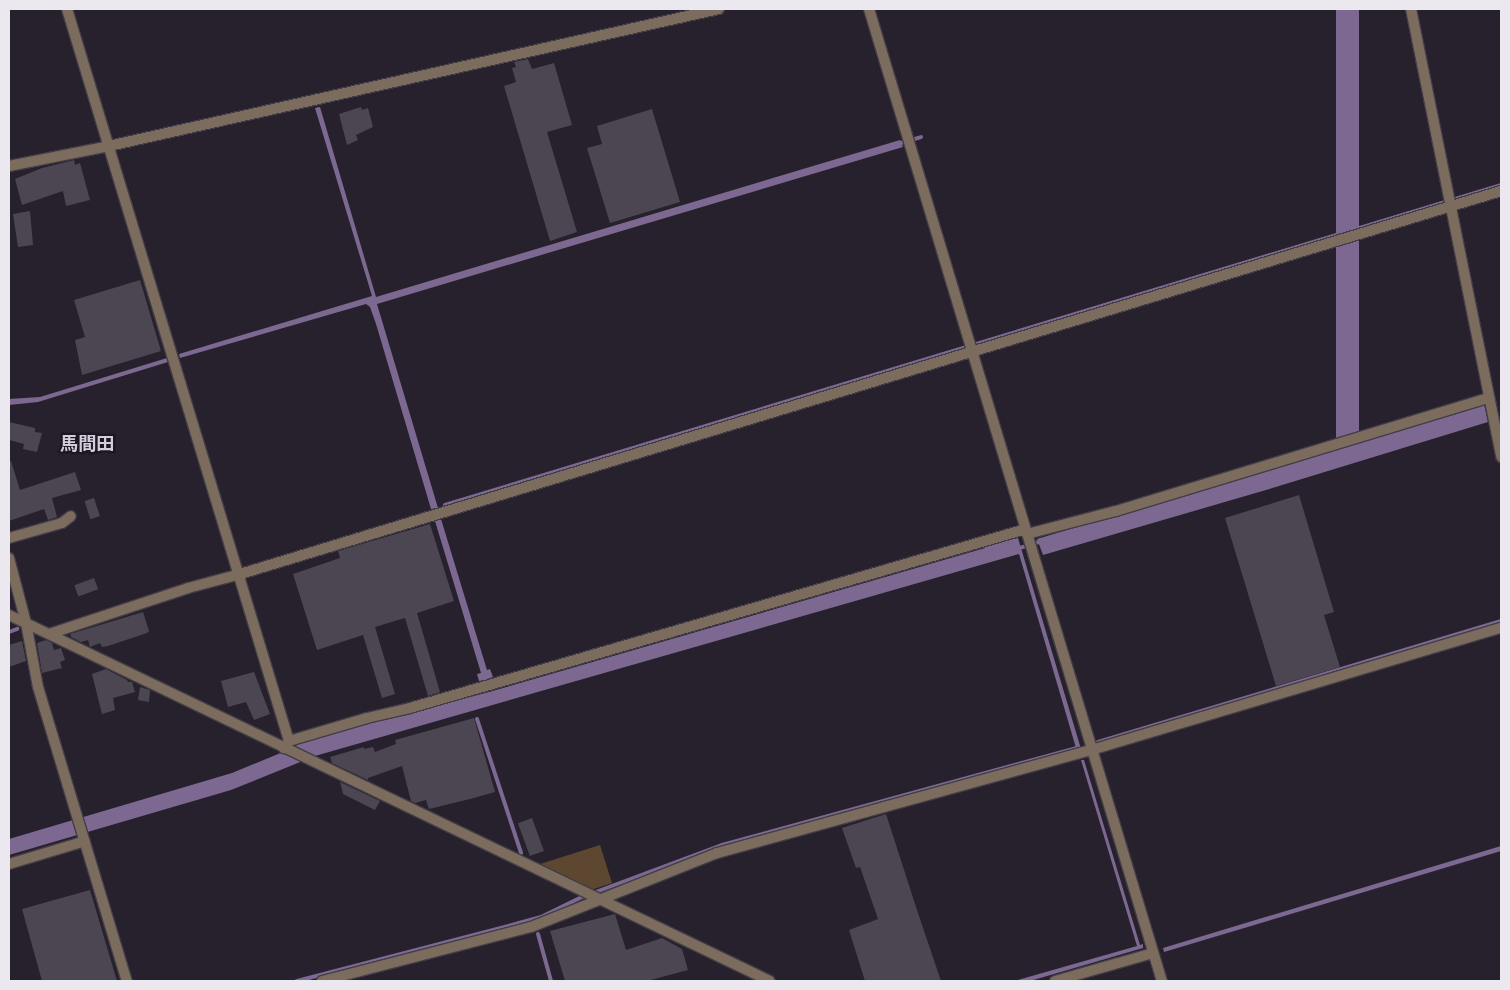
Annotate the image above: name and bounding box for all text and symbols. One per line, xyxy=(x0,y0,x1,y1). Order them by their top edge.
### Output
district label: 馬間田 xyxy=(60,433,114,455)

